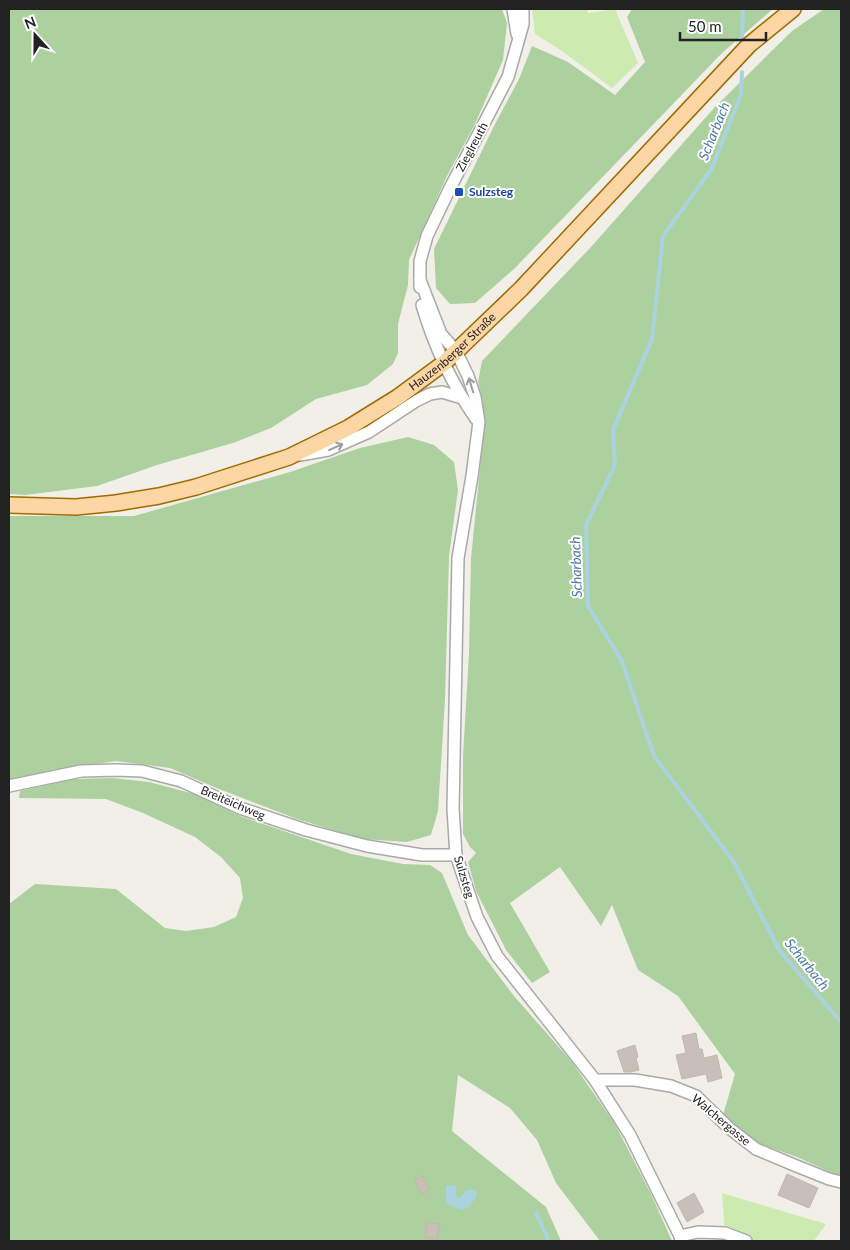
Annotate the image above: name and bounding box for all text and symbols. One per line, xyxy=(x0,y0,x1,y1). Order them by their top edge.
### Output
north arrow xyxy=(10,10,60,60)
scale bar xyxy=(680,10,766,42)
text: N xyxy=(22,13,38,32)
text: 50 m xyxy=(688,17,722,35)
water label: Scharbach xyxy=(694,99,733,162)
street label: Zieglreuth xyxy=(452,120,491,174)
place label: Sulzsteg xyxy=(469,184,514,199)
marker: Sulzsteg xyxy=(453,186,465,198)
street label: Hauzenberger Straße xyxy=(406,309,499,394)
one-way arrow xyxy=(466,378,476,394)
one-way arrow xyxy=(328,441,343,451)
water label: Scharbach xyxy=(566,536,585,598)
street label: Breiteichweg xyxy=(199,782,268,823)
street label: Sulzsteg xyxy=(451,854,478,900)
water label: Scharbach xyxy=(782,935,833,993)
street label: Walchergasse xyxy=(689,1091,754,1149)

